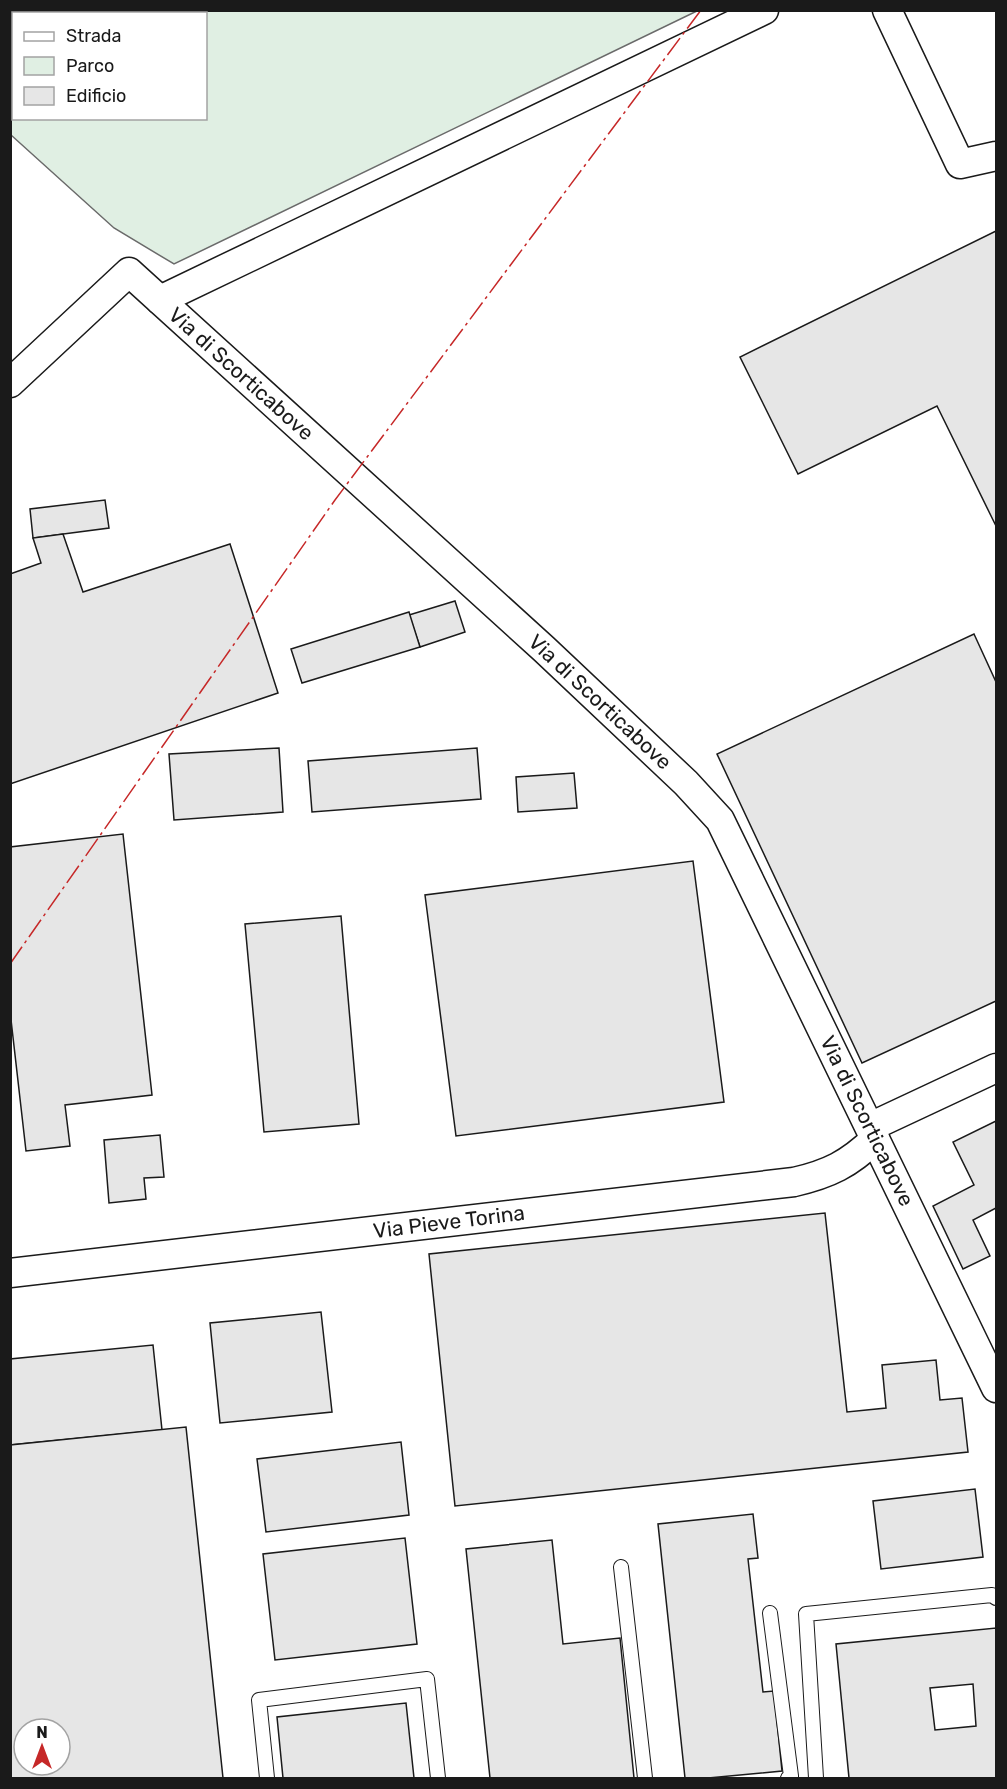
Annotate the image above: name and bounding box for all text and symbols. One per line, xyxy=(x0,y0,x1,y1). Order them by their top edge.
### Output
legend xyxy=(12,12,207,120)
text: Strada xyxy=(66,25,122,47)
text: Parco xyxy=(66,55,114,77)
text: Edificio xyxy=(66,85,126,107)
street label: Via di Scorticabove xyxy=(164,302,319,445)
street label: Via di Scorticabove xyxy=(524,629,677,774)
street label: Via di Scorticabove xyxy=(815,1031,920,1210)
street label: Via Pieve Torina xyxy=(372,1200,526,1243)
north arrow xyxy=(12,1717,72,1777)
text: N xyxy=(36,1723,48,1742)

